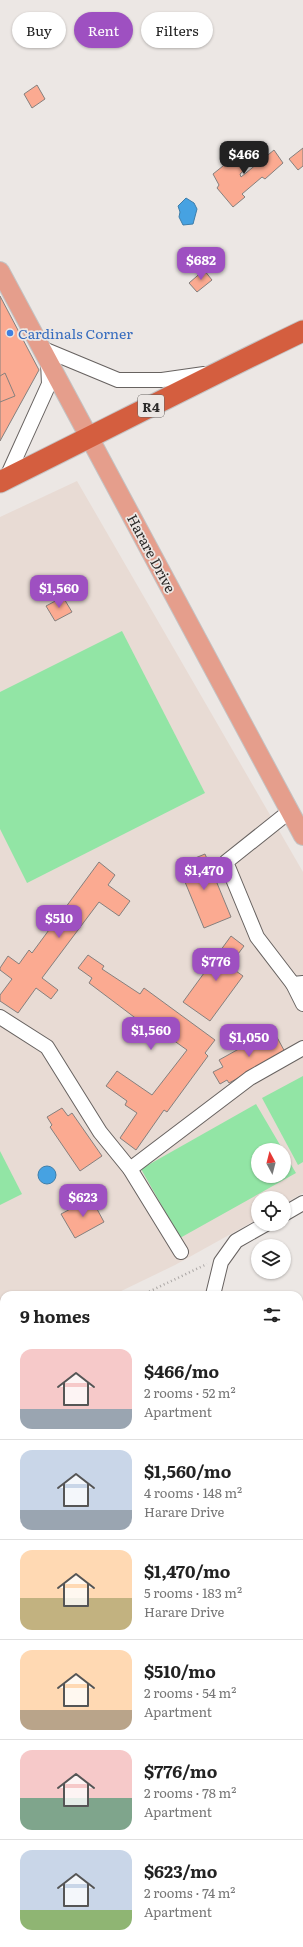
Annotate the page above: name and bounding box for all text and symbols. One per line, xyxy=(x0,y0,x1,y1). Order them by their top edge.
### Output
chip: Buy xyxy=(12,12,66,48)
chip: Rent xyxy=(74,12,133,48)
chip: Filters xyxy=(141,12,213,48)
pin: $466 xyxy=(220,141,268,175)
text: $466 xyxy=(229,144,259,163)
pin: $682 xyxy=(177,247,225,281)
text: $682 xyxy=(186,250,216,269)
place label: Cardinals Corner xyxy=(18,323,133,343)
marker: Cardinals Corner xyxy=(5,328,15,338)
road number: R4 xyxy=(138,395,164,417)
street label: Harare Drive xyxy=(123,510,181,596)
pin: $1,560 xyxy=(26,575,92,609)
text: $1,560 xyxy=(39,578,79,597)
pin: $1,470 xyxy=(171,857,237,891)
text: $1,470 xyxy=(184,860,224,879)
pin: $510 xyxy=(35,905,83,939)
text: $510 xyxy=(45,908,73,927)
pin: $776 xyxy=(192,948,240,982)
text: $776 xyxy=(201,951,231,970)
pin: $1,560 xyxy=(118,1017,184,1051)
text: $1,560 xyxy=(131,1020,171,1039)
pin: $1,050 xyxy=(216,1024,282,1058)
text: $1,050 xyxy=(229,1027,269,1046)
north arrow xyxy=(251,1143,291,1183)
map controls xyxy=(251,1143,291,1279)
pin: $623 xyxy=(59,1184,107,1218)
text: $623 xyxy=(68,1187,98,1206)
button: locate xyxy=(251,1191,291,1231)
button: layers xyxy=(251,1239,291,1279)
text: 9 homes xyxy=(20,1303,90,1328)
icon: filters xyxy=(261,1304,283,1326)
text: $466/mo xyxy=(144,1358,219,1383)
icon: home xyxy=(52,1365,100,1413)
text: 2 rooms · 52 m² xyxy=(144,1383,236,1402)
text: Apartment xyxy=(144,1402,212,1421)
text: $1,560/mo xyxy=(144,1458,231,1483)
icon: home xyxy=(52,1466,100,1514)
text: 4 rooms · 148 m² xyxy=(144,1483,242,1502)
text: Harare Drive xyxy=(144,1502,224,1521)
text: $1,470/mo xyxy=(144,1558,230,1583)
icon: home xyxy=(52,1566,100,1614)
text: 5 rooms · 183 m² xyxy=(144,1583,242,1602)
text: Harare Drive xyxy=(144,1602,224,1621)
text: $510/mo xyxy=(144,1658,216,1683)
icon: home xyxy=(52,1666,100,1714)
text: 2 rooms · 54 m² xyxy=(144,1683,236,1702)
text: Apartment xyxy=(144,1702,212,1721)
text: $776/mo xyxy=(144,1758,217,1783)
icon: home xyxy=(52,1766,100,1814)
text: 2 rooms · 78 m² xyxy=(144,1783,236,1802)
text: Apartment xyxy=(144,1802,212,1821)
text: $623/mo xyxy=(144,1858,217,1883)
icon: home xyxy=(52,1866,100,1914)
text: 2 rooms · 74 m² xyxy=(144,1883,235,1902)
text: Apartment xyxy=(144,1902,212,1921)

